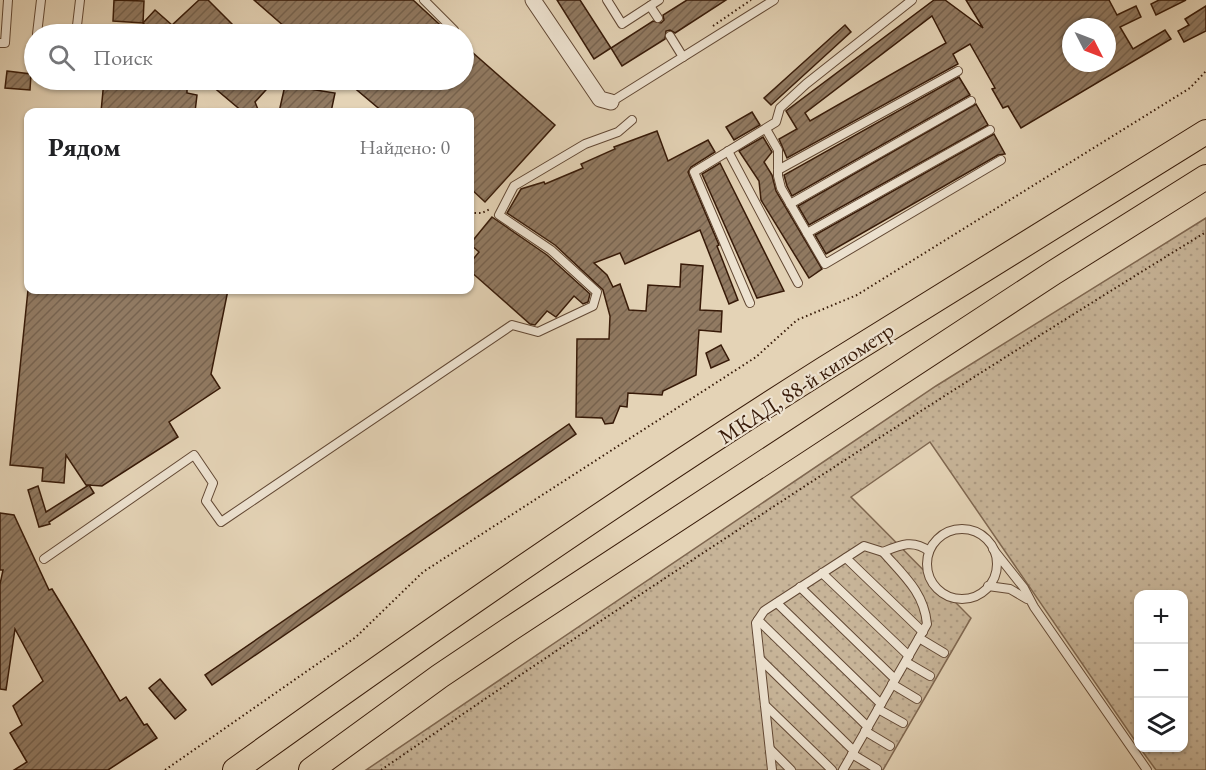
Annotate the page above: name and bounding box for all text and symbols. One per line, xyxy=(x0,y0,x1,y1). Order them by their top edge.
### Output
north arrow xyxy=(1062,18,1116,72)
search box xyxy=(24,24,474,90)
icon: search xyxy=(45,41,78,74)
text: Поиск xyxy=(93,43,153,72)
text: Рядом xyxy=(48,130,121,164)
text: Найдено: 0 xyxy=(359,134,450,160)
street label: МКАД, 88-й километр xyxy=(713,315,899,451)
map controls xyxy=(1134,590,1188,752)
button: + xyxy=(1134,590,1188,644)
button: − xyxy=(1134,644,1188,698)
button: layers xyxy=(1134,698,1188,752)

